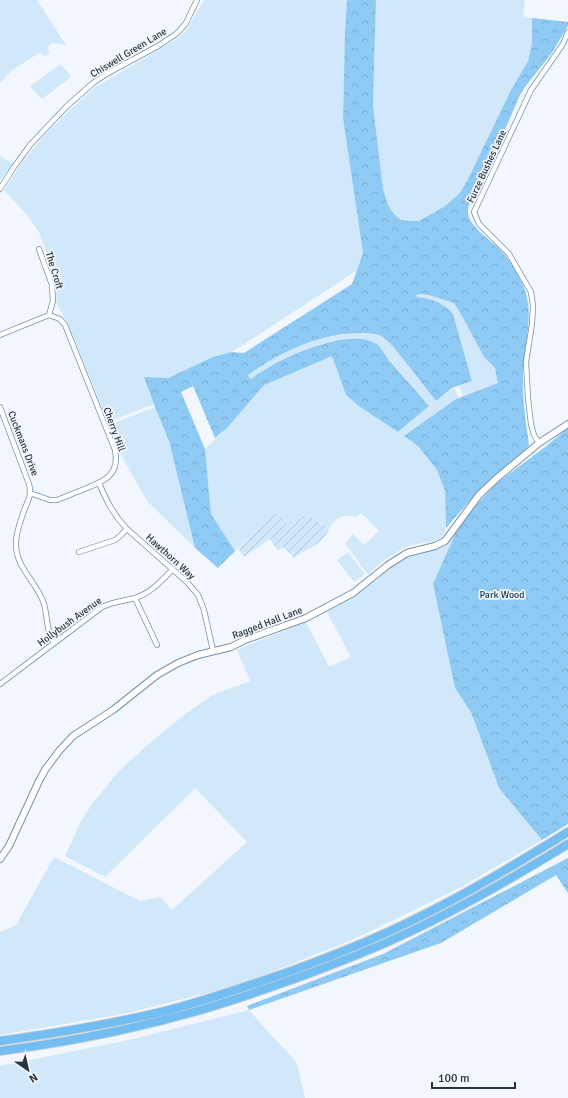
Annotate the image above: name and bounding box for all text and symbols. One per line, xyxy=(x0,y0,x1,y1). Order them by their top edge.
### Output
street label: Chiswell Green Lane xyxy=(88,25,169,80)
street label: Furze Bushes Lane xyxy=(465,128,509,205)
street label: The Croft xyxy=(43,250,66,291)
street label: Cherry Hill xyxy=(101,406,128,453)
street label: Cuckmans Drive xyxy=(5,409,41,478)
street label: Hawthorn Way xyxy=(143,531,198,582)
park label: Park Wood xyxy=(479,589,525,601)
street label: Hollybush Avenue xyxy=(35,595,104,649)
street label: Ragged Hall Lane xyxy=(230,604,304,642)
north arrow xyxy=(8,1050,48,1090)
scale bar xyxy=(432,1064,515,1090)
text: N xyxy=(27,1070,40,1085)
text: 100 m xyxy=(438,1071,470,1086)

